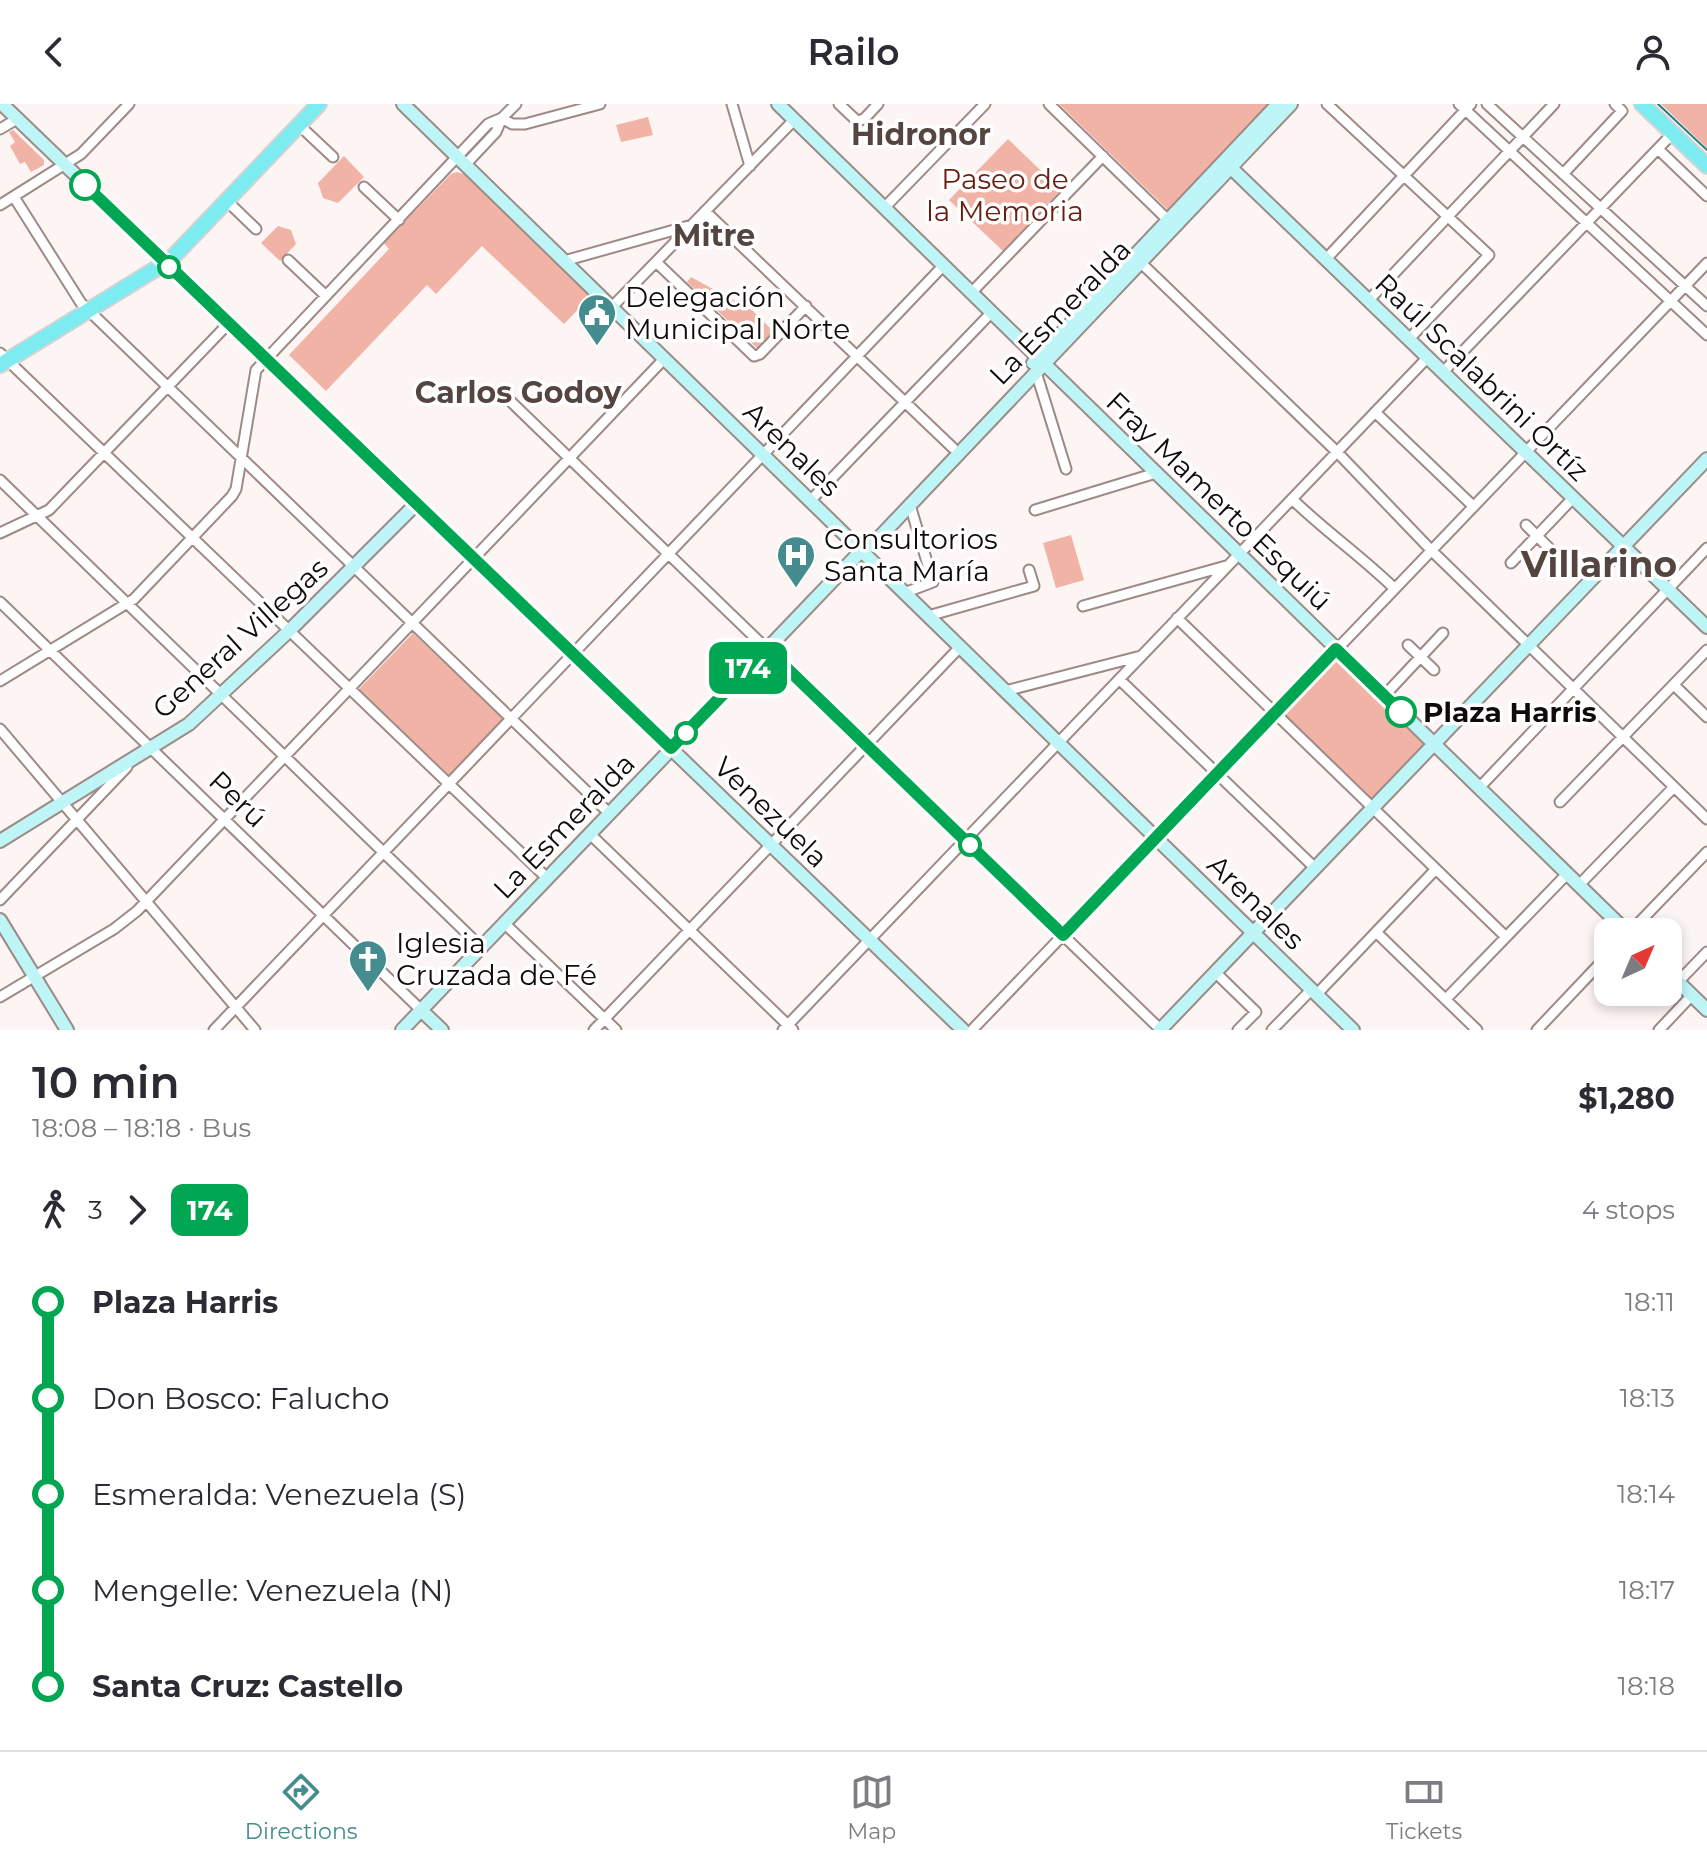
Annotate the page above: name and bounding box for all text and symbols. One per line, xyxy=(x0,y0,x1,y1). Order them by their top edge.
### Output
icon: back xyxy=(32,30,76,74)
text: Railo xyxy=(807,30,900,74)
icon: person xyxy=(1631,30,1675,74)
district label: Hidronor xyxy=(851,116,991,153)
park label: Paseo de la Memoria xyxy=(926,162,1084,228)
unlabelled marker xyxy=(70,170,100,200)
district label: Mitre xyxy=(673,217,755,254)
street label: La Esmeralda xyxy=(982,232,1138,392)
unlabelled marker xyxy=(158,256,180,278)
street label: Raúl Scalabrini Ortíz xyxy=(1368,266,1596,488)
place label: Delegación Municipal Norte xyxy=(625,280,850,346)
public building icon: Delegación Municipal Norte xyxy=(576,292,618,347)
district label: Carlos Godoy xyxy=(415,374,622,411)
street label: Fray Mamerto Esquiú xyxy=(1099,385,1339,617)
street label: Arenales xyxy=(737,395,847,503)
place label: Consultorios Santa María xyxy=(824,522,998,588)
hospital icon: Consultorios Santa María xyxy=(775,534,817,589)
district label: Villarino xyxy=(1520,542,1677,586)
street label: General Villegas xyxy=(145,550,335,726)
line badge: 174 xyxy=(702,642,794,694)
text: 174 xyxy=(725,651,771,685)
place label: Plaza Harris xyxy=(1423,695,1597,729)
marker: Plaza Harris xyxy=(1386,697,1416,727)
unlabelled marker xyxy=(675,722,697,744)
street label: La Esmeralda xyxy=(486,746,642,906)
street label: Venezuela xyxy=(707,750,835,874)
street label: Perú xyxy=(202,764,274,834)
unlabelled marker xyxy=(959,834,981,856)
street label: Arenales xyxy=(1201,848,1311,956)
north arrow xyxy=(1594,918,1682,1006)
map controls xyxy=(1594,918,1682,1006)
place label: Iglesia Cruzada de Fé xyxy=(396,926,597,992)
church icon: Iglesia Cruzada de Fé xyxy=(347,938,389,993)
text: 10 min xyxy=(32,1055,180,1109)
text: $1,280 xyxy=(1578,1080,1675,1117)
text: 18:08 – 18:18 · Bus xyxy=(32,1112,251,1144)
icon: walk xyxy=(32,1188,76,1232)
icon: forward xyxy=(115,1188,159,1232)
text: 174 xyxy=(187,1193,232,1227)
text: 3 xyxy=(88,1194,103,1226)
text: 4 stops xyxy=(1582,1194,1675,1226)
text: Plaza Harris xyxy=(92,1284,278,1321)
text: 18:11 xyxy=(1625,1286,1675,1318)
text: Don Bosco: Falucho xyxy=(92,1380,390,1417)
text: 18:13 xyxy=(1619,1382,1675,1414)
text: Esmeralda: Venezuela (S) xyxy=(92,1476,466,1513)
text: 18:14 xyxy=(1617,1478,1675,1510)
text: Mengelle: Venezuela (N) xyxy=(92,1572,453,1609)
text: 18:17 xyxy=(1619,1574,1675,1606)
text: Santa Cruz: Castello xyxy=(92,1668,403,1705)
text: 18:18 xyxy=(1618,1670,1675,1702)
tab: Directions xyxy=(245,1770,358,1845)
tab: Map xyxy=(847,1770,896,1845)
tab: Tickets xyxy=(1386,1770,1462,1845)

